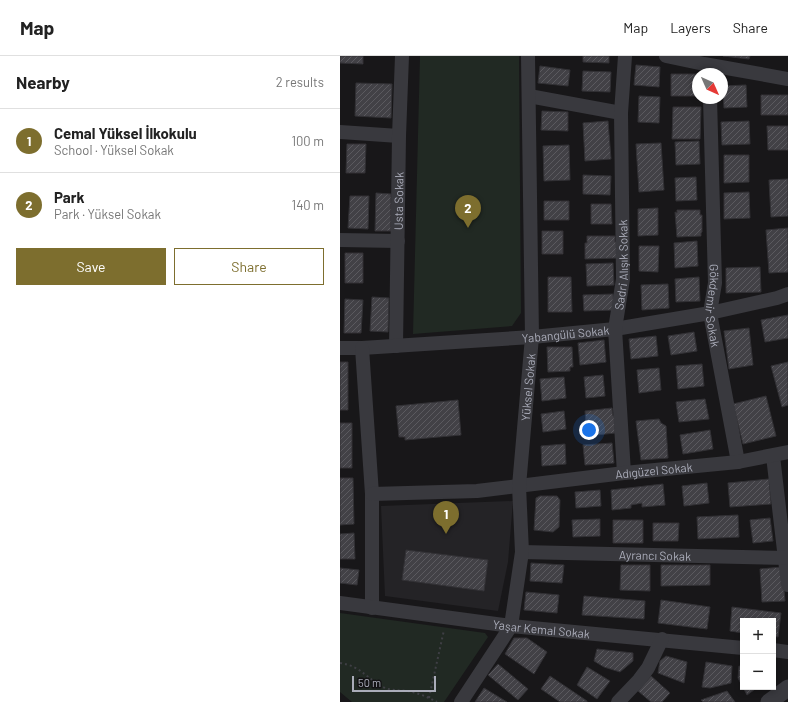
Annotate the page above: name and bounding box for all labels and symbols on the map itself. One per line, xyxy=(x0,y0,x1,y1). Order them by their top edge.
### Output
north arrow xyxy=(692,68,728,104)
street label: Usta Sokak xyxy=(391,172,405,230)
pin: 2 xyxy=(455,195,481,228)
street label: Sadri Alışık Sokak xyxy=(611,220,630,311)
street label: Gökdemir Sokak xyxy=(703,264,723,348)
street label: Yabangülü Sokak xyxy=(521,323,610,345)
street label: Yüksel Sokak xyxy=(518,353,538,422)
your location xyxy=(579,420,599,440)
street label: Adıgüzel Sokak xyxy=(614,459,693,481)
pin: 1 xyxy=(433,501,459,534)
street label: Ayrancı Sokak xyxy=(619,547,691,563)
street label: Yaşar Kemal Sokak xyxy=(492,617,591,640)
scale bar xyxy=(352,674,436,693)

